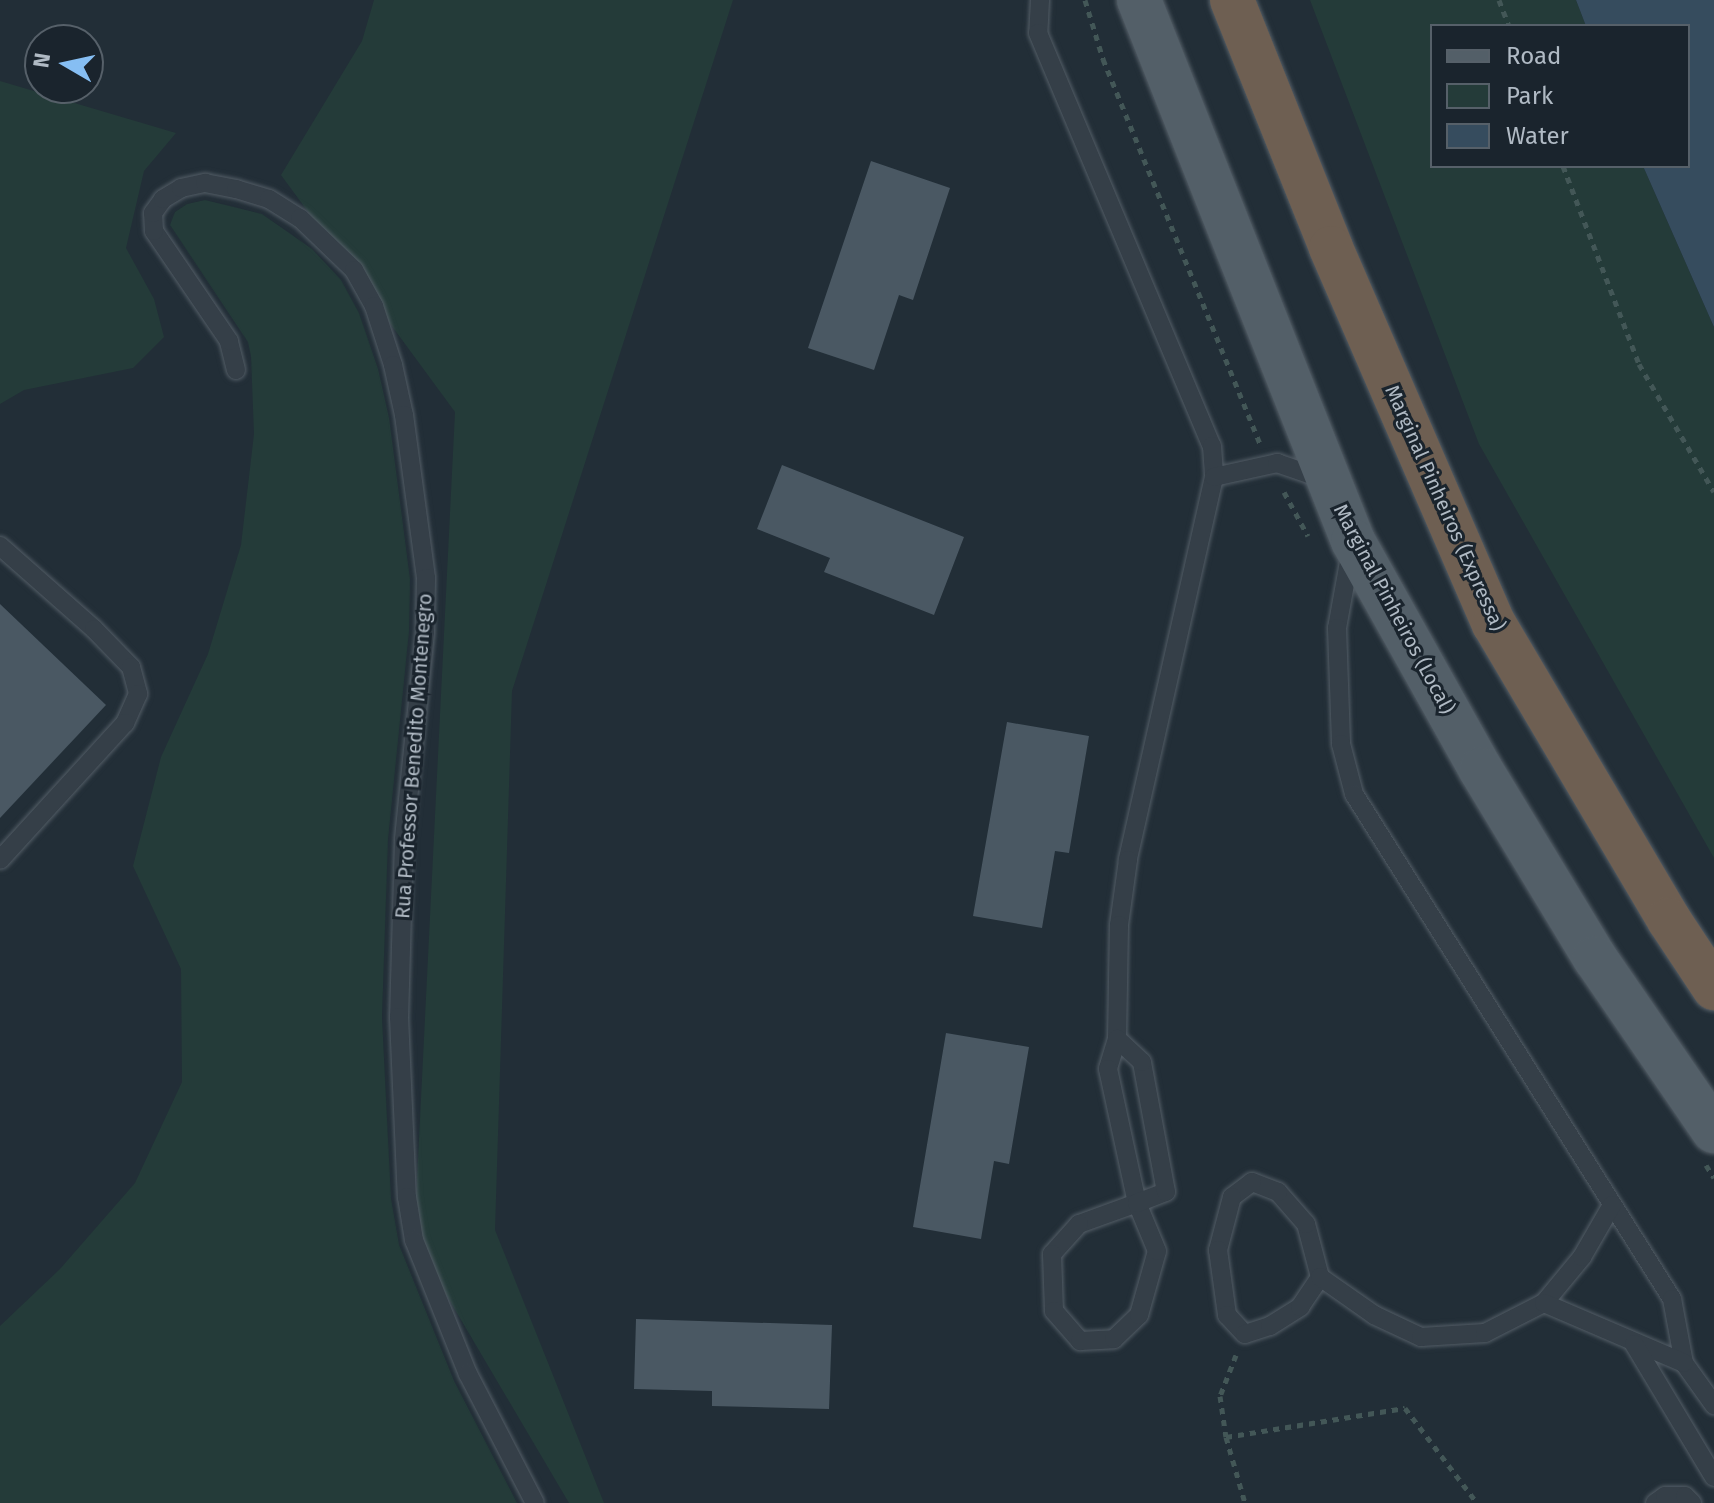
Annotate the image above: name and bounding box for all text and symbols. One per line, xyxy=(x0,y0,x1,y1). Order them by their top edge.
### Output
north arrow xyxy=(24,24,104,104)
legend xyxy=(1430,24,1690,168)
text: Road xyxy=(1506,42,1561,70)
text: N xyxy=(27,51,56,70)
text: Park xyxy=(1506,82,1553,110)
text: Water xyxy=(1506,122,1569,150)
street label: Marginal Pinheiros (Expressa) xyxy=(1380,381,1510,635)
street label: Marginal Pinheiros (Local) xyxy=(1328,500,1460,718)
street label: Rua Professor Benedito Montenegro xyxy=(391,592,437,920)

